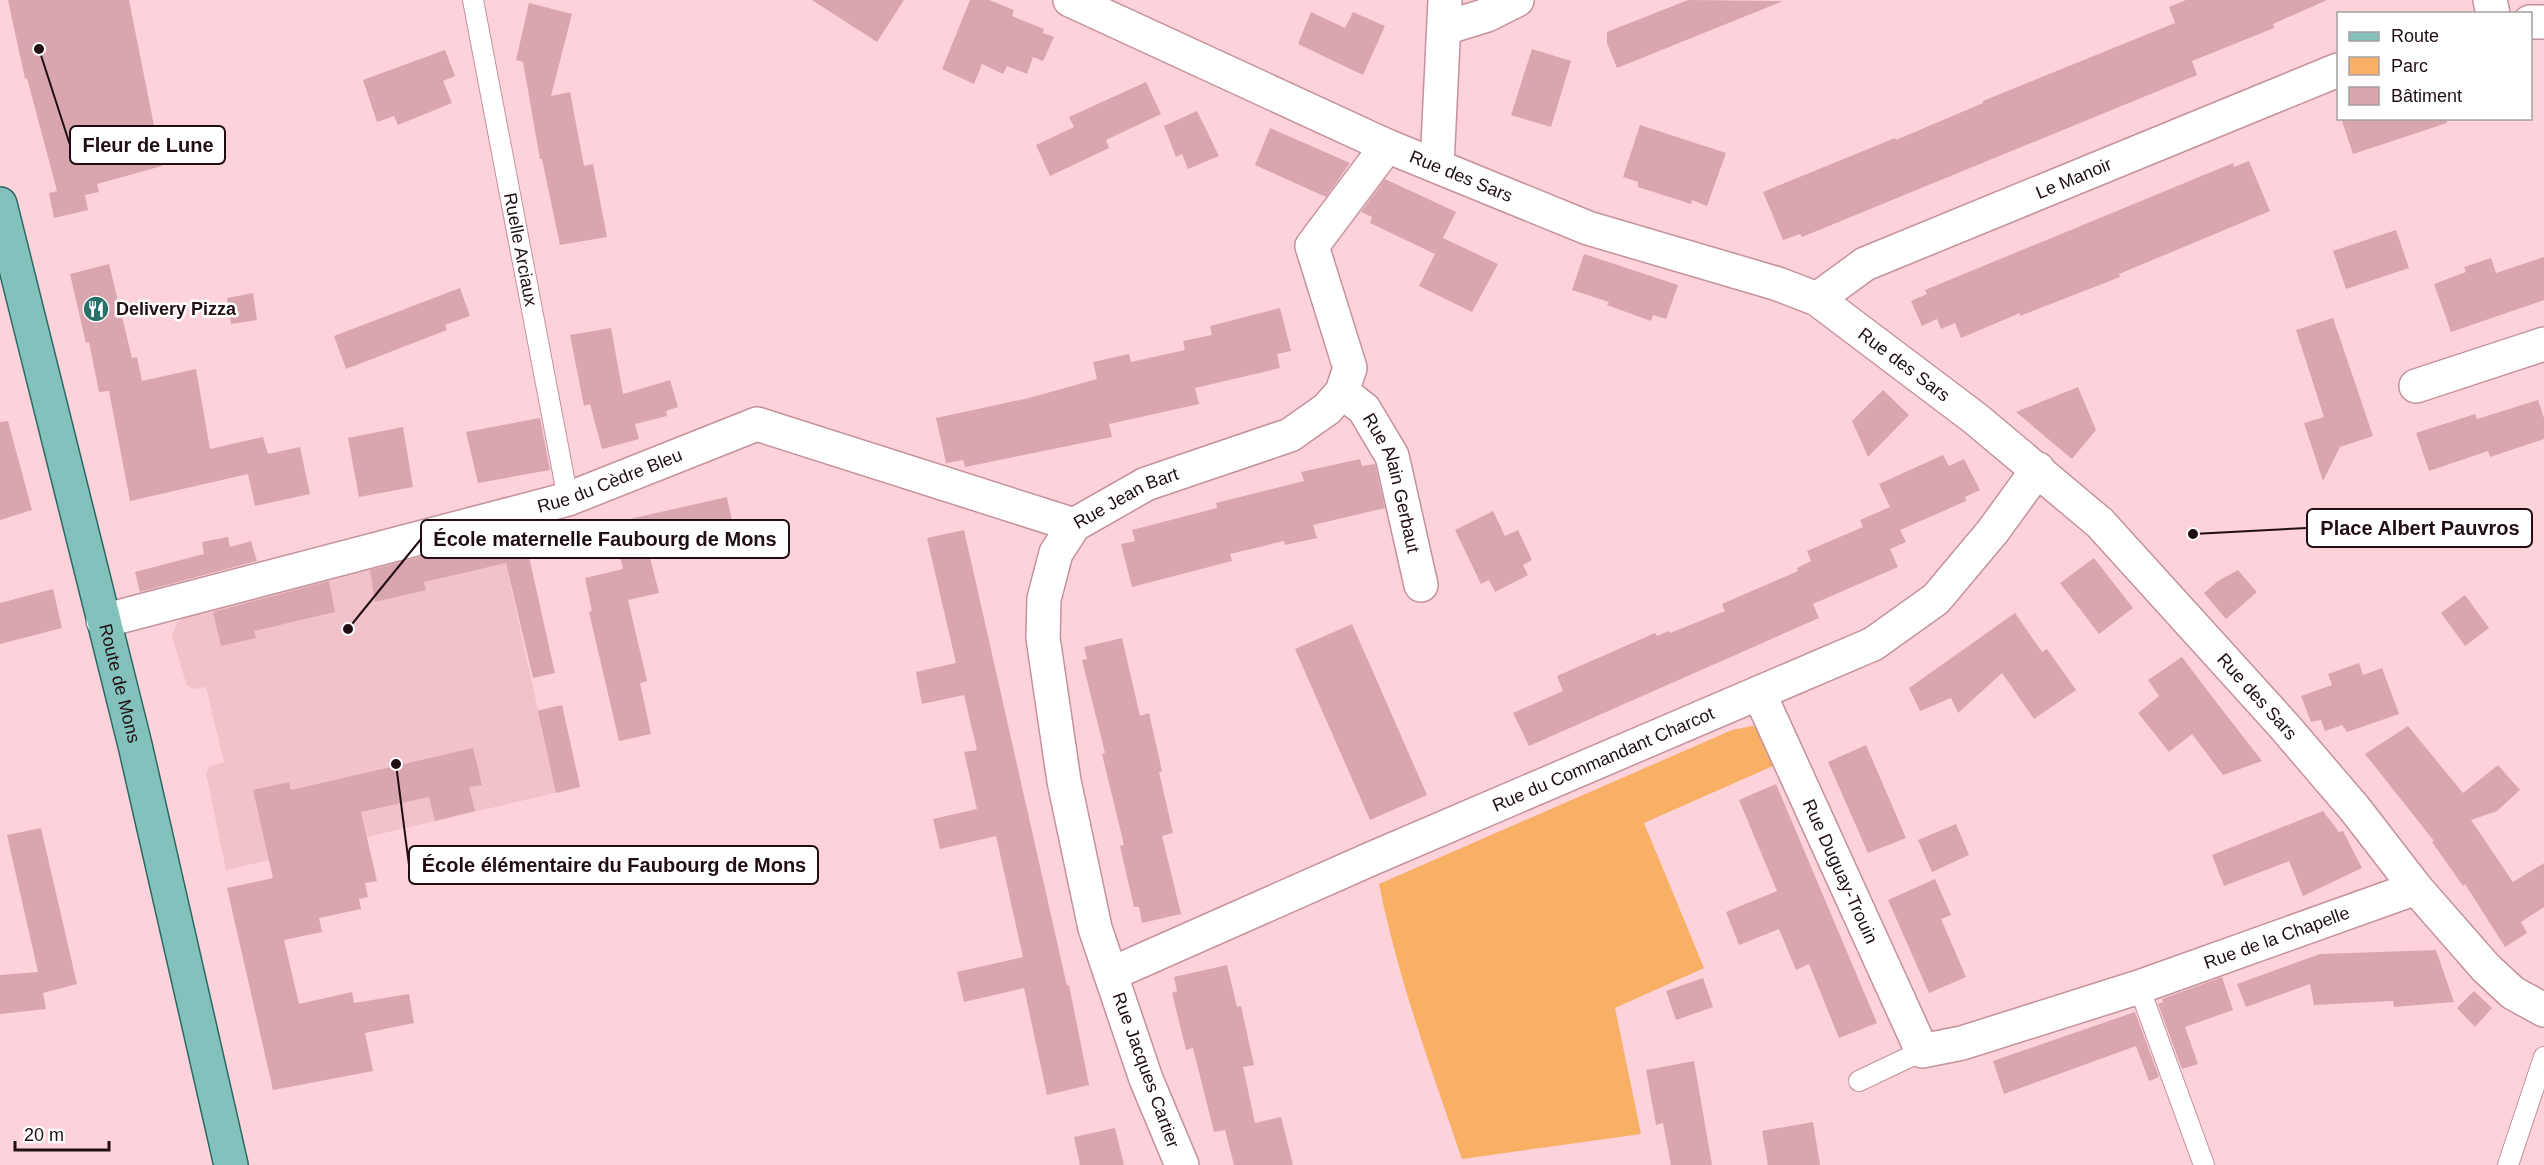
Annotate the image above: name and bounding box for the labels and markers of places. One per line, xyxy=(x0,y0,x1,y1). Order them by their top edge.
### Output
callout: Fleur de Lune xyxy=(70,126,225,164)
restaurant icon: Delivery Pizza xyxy=(81,294,111,324)
place label: Delivery Pizza xyxy=(116,299,237,319)
callout: Place Albert Pauvros xyxy=(2307,509,2532,547)
callout: École maternelle Faubourg de Mons xyxy=(421,520,789,558)
callout: École élémentaire du Faubourg de Mons xyxy=(409,846,818,884)

